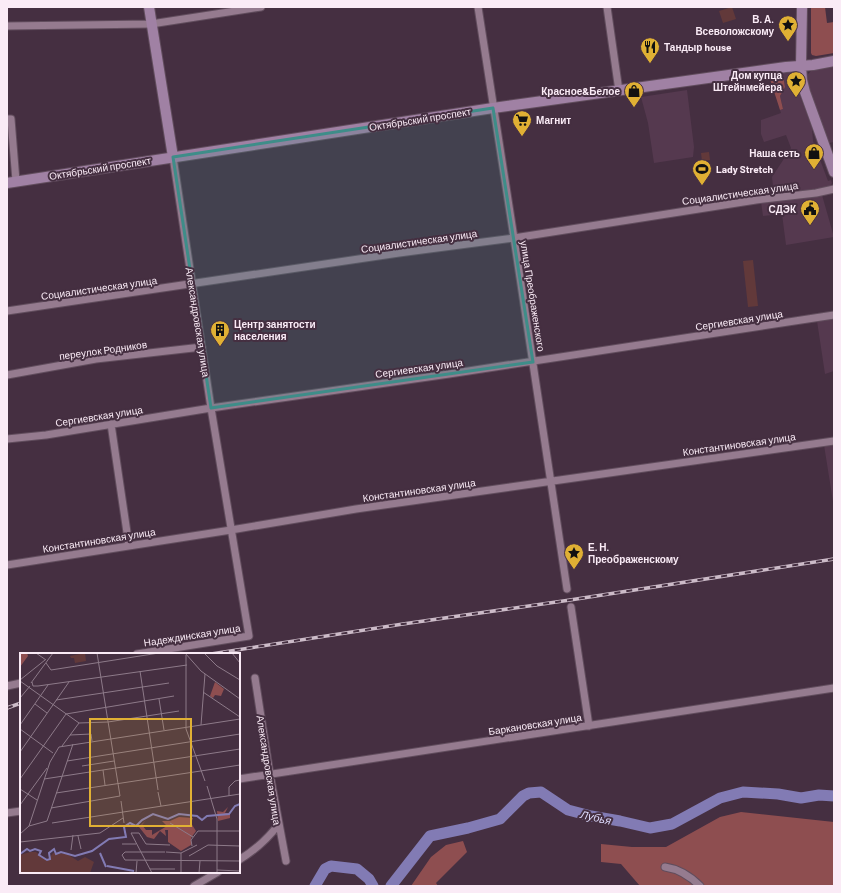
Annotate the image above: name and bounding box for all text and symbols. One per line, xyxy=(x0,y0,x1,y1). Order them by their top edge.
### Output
place label: В. А. Всеволожскому xyxy=(695,13,774,37)
place icon: В. А. Всеволожскому xyxy=(777,14,799,42)
restaurant icon: Тандыр house xyxy=(639,36,661,64)
place label: Тандыр house xyxy=(664,41,732,53)
place label: Дом купца Штейнмейера xyxy=(713,69,782,93)
place icon: Дом купца Штейнмейера xyxy=(785,70,807,98)
shop icon: Красное&Белое xyxy=(623,80,645,108)
place label: Красное&Белое xyxy=(541,85,620,97)
street label: Октябрьский проспект xyxy=(368,105,472,133)
supermarket icon: Магнит xyxy=(511,109,533,137)
place label: Магнит xyxy=(536,114,571,126)
shop icon: Наша сеть xyxy=(803,142,825,170)
place label: Наша сеть xyxy=(749,147,800,159)
street label: Октябрьский проспект xyxy=(48,154,152,182)
sports icon: Lady Stretch xyxy=(691,158,713,186)
place label: Lady Stretch xyxy=(716,163,773,175)
street label: Социалистическая улица xyxy=(681,179,799,207)
public building icon: СДЭК xyxy=(799,198,821,226)
place label: СДЭК xyxy=(769,203,797,215)
street label: Социалистическая улица xyxy=(360,227,478,255)
street label: улица Преображенского xyxy=(518,240,548,353)
street label: Александровская улица xyxy=(183,266,213,378)
street label: Социалистическая улица xyxy=(40,274,158,302)
street label: Сергиевская улица xyxy=(694,307,784,333)
place label: Центр занятости населения xyxy=(234,318,316,342)
building icon: Центр занятости населения xyxy=(209,319,231,347)
street label: переулок Родников xyxy=(58,338,148,362)
street label: Сергиевская улица xyxy=(374,356,464,380)
street label: Сергиевская улица xyxy=(54,403,144,429)
street label: Константиновская улица xyxy=(682,430,797,458)
street label: Константиновская улица xyxy=(362,476,477,504)
street label: Константиновская улица xyxy=(42,525,157,555)
place label: Е. Н. Преображенскому xyxy=(588,541,679,565)
place icon: Е. Н. Преображенскому xyxy=(563,542,585,570)
street label: Надеждинская улица xyxy=(143,621,242,649)
inset map xyxy=(20,653,240,873)
street label: Баркановская улица xyxy=(488,711,583,737)
street label: Александровская улица xyxy=(254,714,284,826)
water label: Лубья xyxy=(578,807,613,827)

